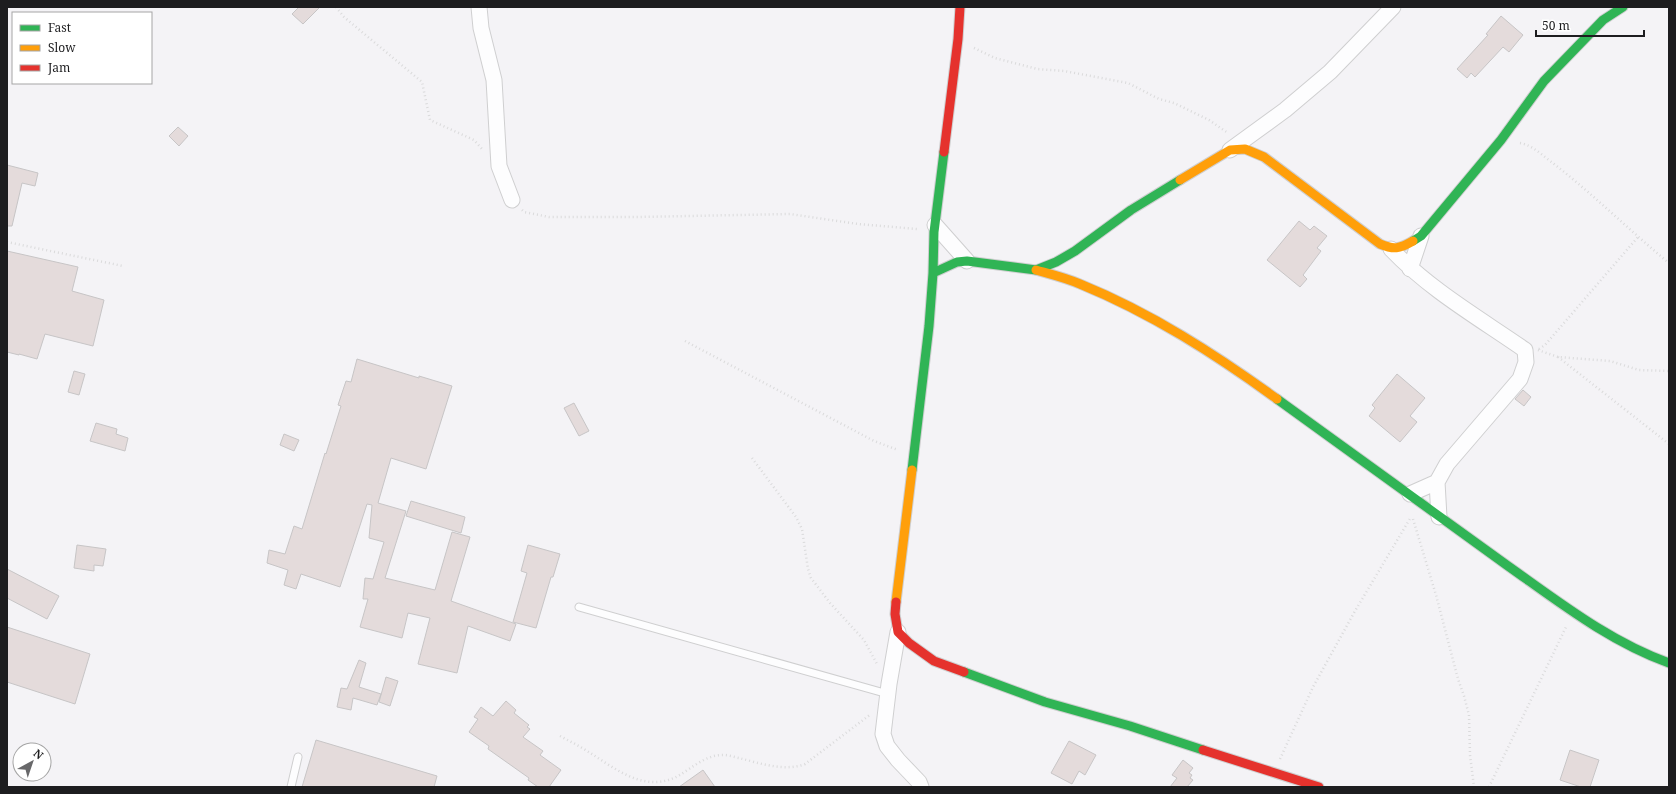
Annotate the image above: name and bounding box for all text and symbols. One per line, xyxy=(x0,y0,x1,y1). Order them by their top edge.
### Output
legend xyxy=(12,12,152,84)
scale bar xyxy=(1536,12,1644,38)
text: 50 m xyxy=(1542,17,1570,34)
text: Fast xyxy=(48,19,71,36)
text: Slow xyxy=(48,39,76,56)
text: Jam xyxy=(47,59,70,76)
north arrow xyxy=(12,742,52,782)
text: N xyxy=(31,745,47,763)

